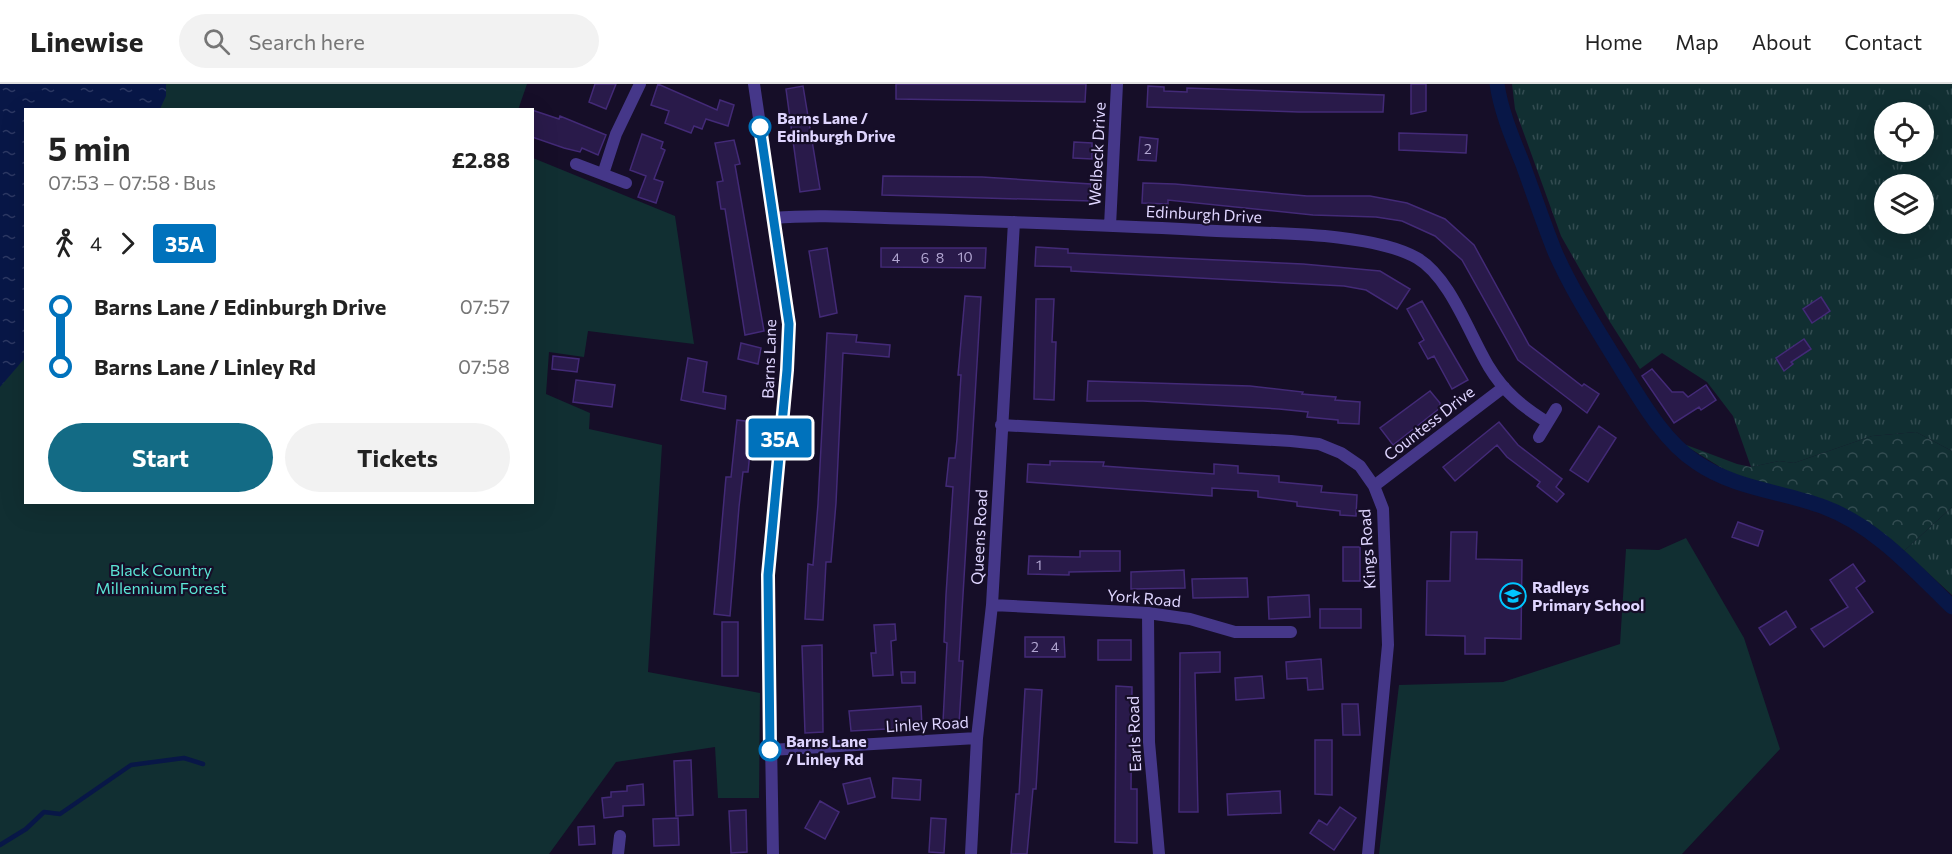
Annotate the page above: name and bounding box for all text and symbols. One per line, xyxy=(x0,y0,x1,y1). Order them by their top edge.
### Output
search box xyxy=(179,14,599,68)
text: Linewise xyxy=(30,24,143,58)
icon: search xyxy=(200,25,233,58)
text: Search here xyxy=(248,28,365,55)
text: Home xyxy=(1585,29,1642,54)
text: Map xyxy=(1675,29,1719,54)
text: About xyxy=(1752,29,1811,54)
text: Contact xyxy=(1844,29,1922,54)
street label: Welbeck Drive xyxy=(1084,102,1109,206)
map controls xyxy=(1874,102,1934,234)
button: locate xyxy=(1874,102,1934,162)
place label: Barns Lane / Edinburgh Drive xyxy=(777,108,895,145)
marker: Barns Lane / Edinburgh Drive xyxy=(749,116,771,138)
text: 5 min xyxy=(48,127,131,168)
house number: 2 xyxy=(1144,140,1152,157)
text: £2.88 xyxy=(451,146,510,173)
text: 07:53 – 07:58 · Bus xyxy=(48,170,216,194)
button: layers xyxy=(1874,174,1934,234)
street label: Edinburgh Drive xyxy=(1145,201,1263,226)
icon: walk xyxy=(48,227,81,260)
icon: forward xyxy=(111,227,144,260)
text: 4 xyxy=(90,231,102,255)
text: 35A xyxy=(165,231,204,256)
house number: 10 xyxy=(957,248,973,265)
house number: 4 xyxy=(892,249,901,266)
house number: 6 xyxy=(921,249,929,266)
house number: 8 xyxy=(936,249,944,266)
text: Barns Lane / Edinburgh Drive xyxy=(94,293,386,320)
text: 07:57 xyxy=(460,294,510,318)
street label: Barns Lane xyxy=(758,319,779,399)
text: Barns Lane / Linley Rd xyxy=(94,353,316,380)
text: 07:58 xyxy=(458,354,510,378)
street label: Countess Drive xyxy=(1380,381,1478,464)
line badge: 35A xyxy=(746,418,814,458)
button: Start xyxy=(48,423,273,492)
button: Tickets xyxy=(285,423,510,492)
text: 35A xyxy=(760,426,800,451)
street label: Queens Road xyxy=(967,489,990,585)
street label: Kings Road xyxy=(1354,508,1379,590)
house number: 1 xyxy=(1036,556,1042,573)
park label: Black Country Millennium Forest xyxy=(95,560,227,597)
place label: Radleys Primary School xyxy=(1532,577,1644,614)
school or university icon: Radleys Primary School xyxy=(1498,581,1528,611)
street label: York Road xyxy=(1106,585,1182,610)
house number: 2 xyxy=(1031,638,1039,655)
house number: 4 xyxy=(1051,638,1060,655)
street label: Earls Road xyxy=(1123,696,1144,772)
street label: Linley Road xyxy=(885,712,969,735)
place label: Barns Lane / Linley Rd xyxy=(786,731,867,768)
marker: Barns Lane / Linley Rd xyxy=(759,739,781,761)

